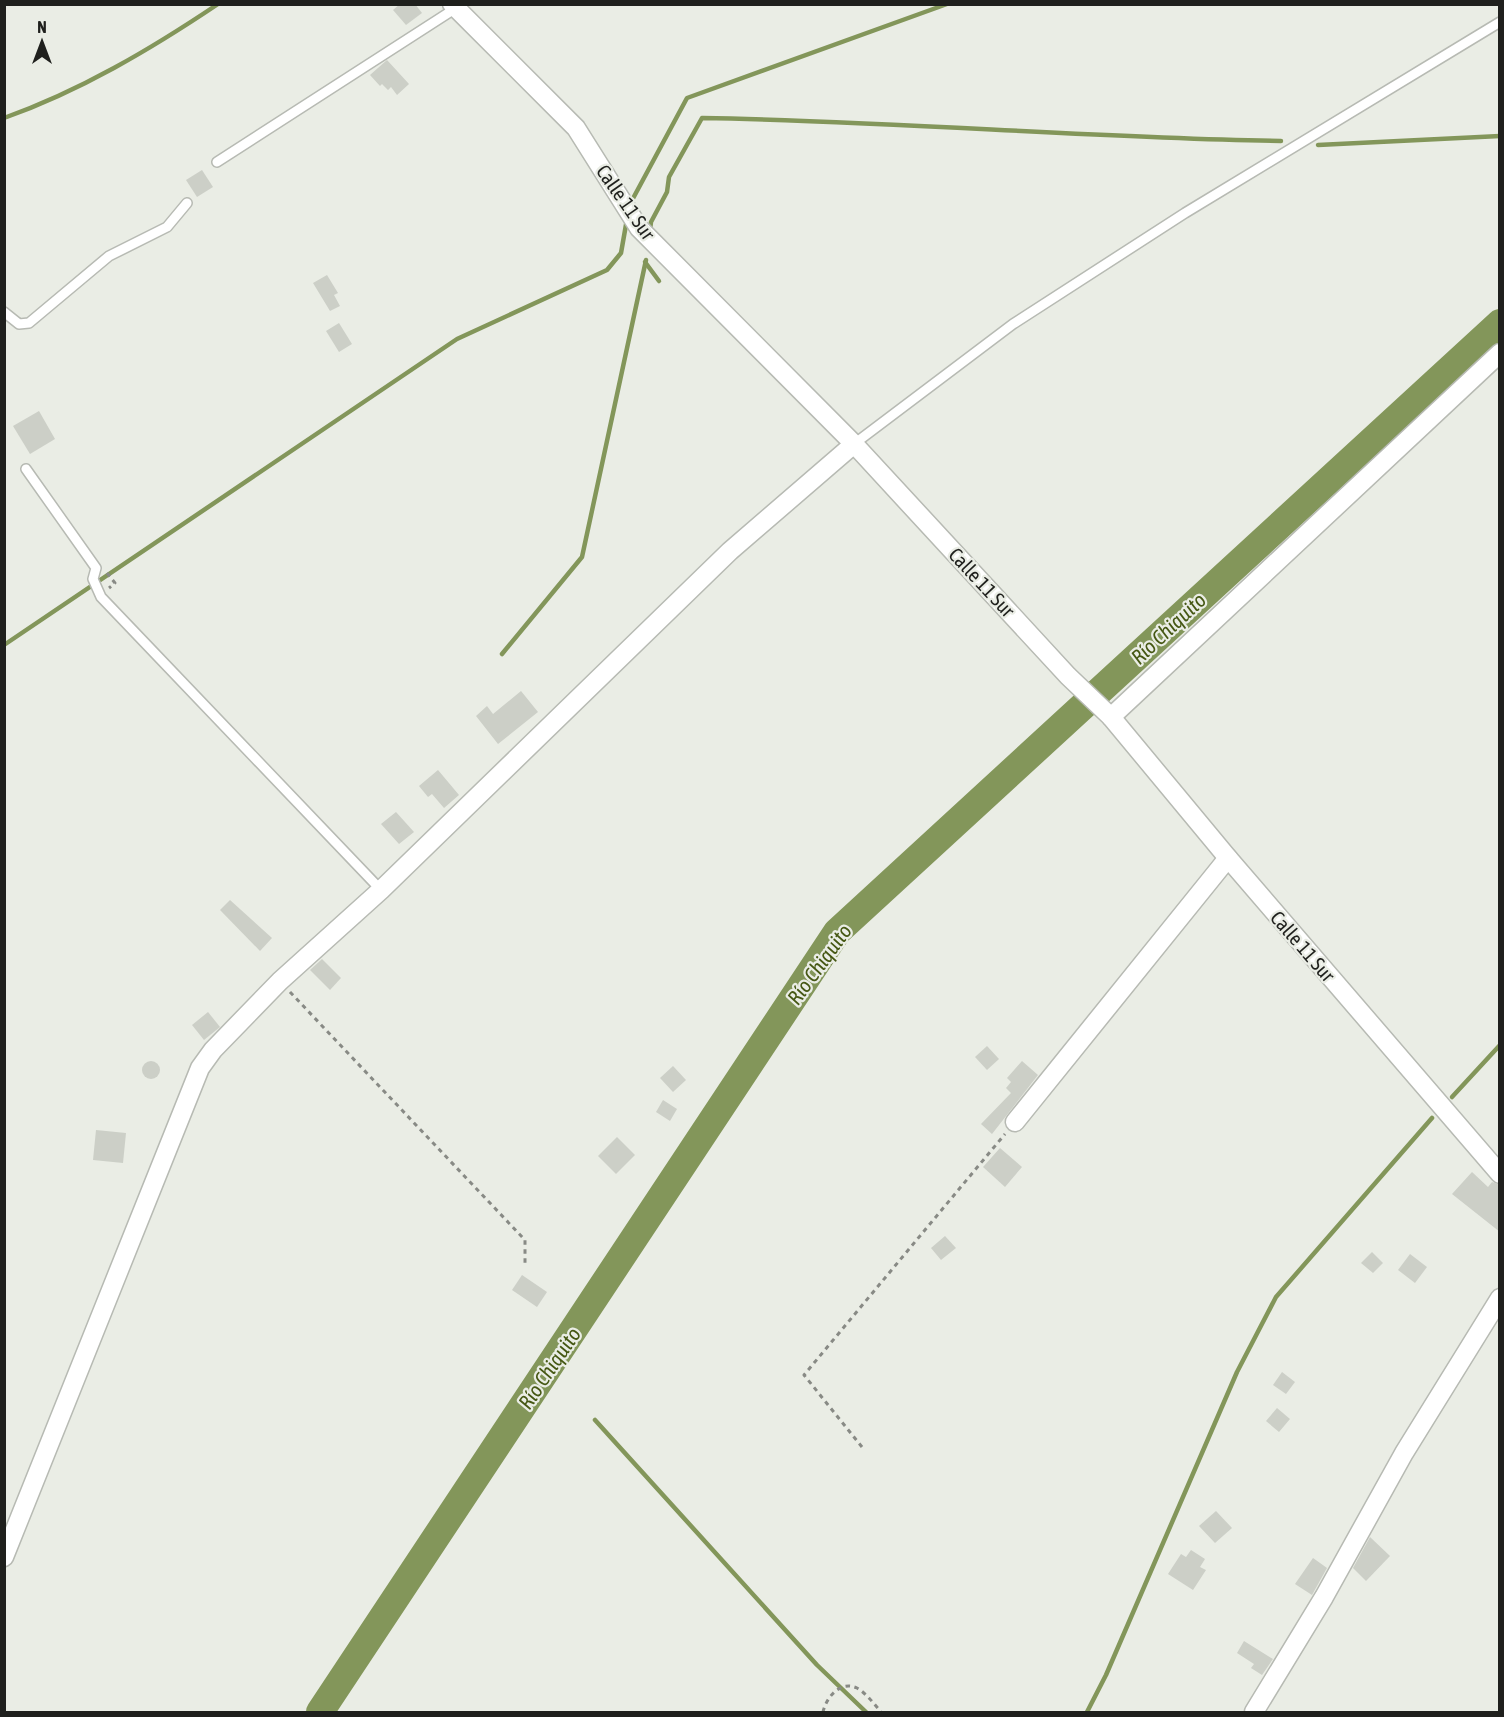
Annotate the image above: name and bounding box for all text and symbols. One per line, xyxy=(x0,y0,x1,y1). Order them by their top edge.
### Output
north arrow xyxy=(12,12,72,72)
text: N xyxy=(37,18,47,36)
street label: Calle 11 Sur xyxy=(592,160,661,245)
street label: Calle 11 Sur xyxy=(944,543,1020,622)
water label: Río Chiquito xyxy=(1126,587,1210,669)
street label: Calle 11 Sur xyxy=(1266,906,1341,987)
water label: Río Chiquito xyxy=(782,919,856,1009)
water label: Río Chiquito xyxy=(513,1323,585,1413)

